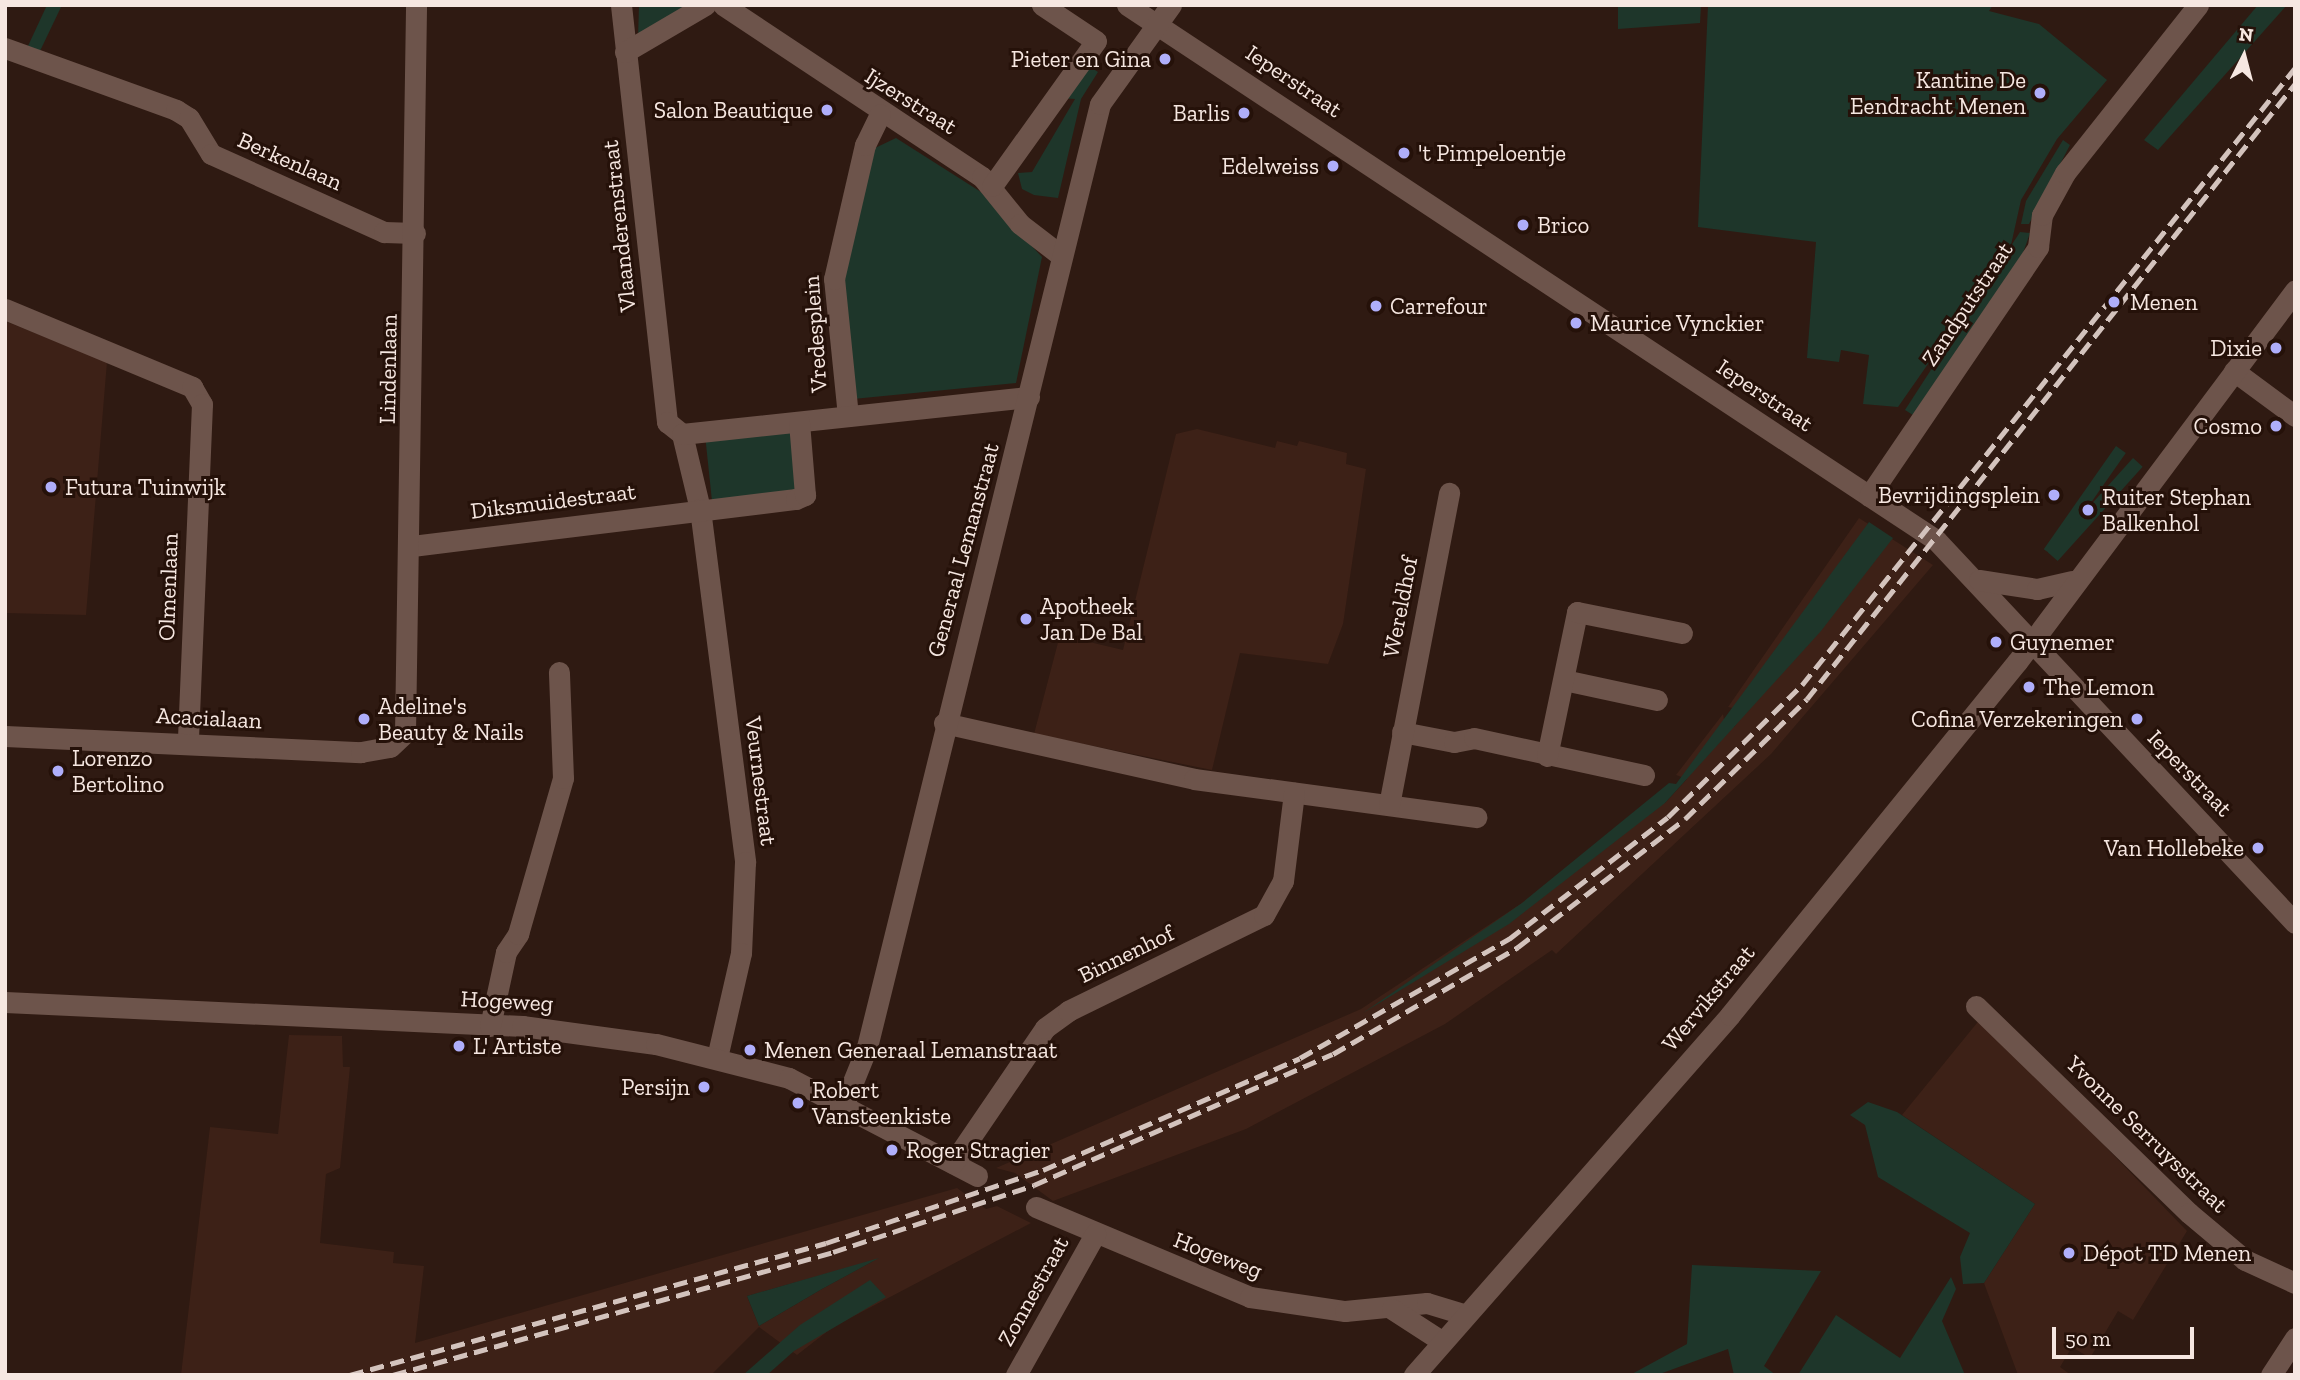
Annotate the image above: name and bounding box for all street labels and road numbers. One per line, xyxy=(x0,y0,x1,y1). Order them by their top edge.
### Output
street label: Ieperstraat xyxy=(1241,39,1347,123)
street label: Ijzerstraat xyxy=(860,62,962,140)
street label: Berkenlaan xyxy=(234,126,346,196)
street label: Vlaanderenstraat xyxy=(596,139,642,313)
street label: Zandputstraat xyxy=(1915,237,2019,371)
street label: Vredesplein xyxy=(797,275,833,393)
street label: Lindenlaan xyxy=(373,314,403,424)
street label: Ieperstraat xyxy=(1712,353,1818,437)
street label: Generaal Lemanstraat xyxy=(921,440,1005,660)
street label: Diksmuidestraat xyxy=(469,477,637,525)
street label: Olmenlaan xyxy=(152,533,184,641)
street label: Wereldhof xyxy=(1377,554,1423,660)
street label: Acacialaan xyxy=(155,701,263,735)
street label: Veurnestraat xyxy=(739,715,783,847)
street label: Ieperstraat xyxy=(2142,724,2238,822)
street label: Binnenhof xyxy=(1074,919,1178,989)
street label: Wervikstraat xyxy=(1656,939,1760,1057)
street label: Hogeweg xyxy=(460,985,554,1017)
street label: Yvonne Serruysstraat xyxy=(2060,1050,2234,1218)
street label: Hogeweg xyxy=(1170,1226,1266,1284)
street label: Zonnestraat xyxy=(992,1231,1074,1351)

